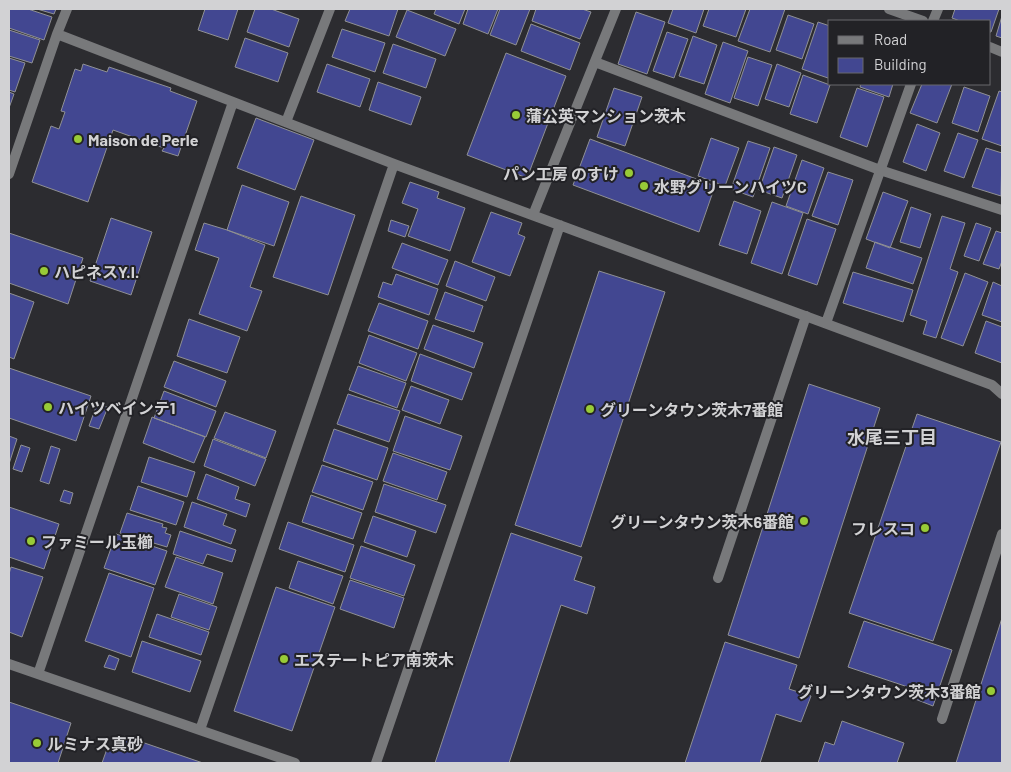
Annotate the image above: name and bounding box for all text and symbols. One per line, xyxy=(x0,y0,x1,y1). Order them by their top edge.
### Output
legend xyxy=(828,20,991,85)
text: Road xyxy=(874,30,907,48)
text: Building xyxy=(874,55,927,73)
place label: 蒲公英マンション茨木 xyxy=(526,106,686,125)
marker: 蒲公英マンション茨木 xyxy=(510,109,522,121)
place label: Maison de Perle xyxy=(88,130,199,149)
marker: Maison de Perle xyxy=(72,133,84,145)
place label: パン工房 のすけ xyxy=(503,164,619,183)
marker: パン工房 のすけ xyxy=(623,167,635,179)
place label: 水野グリーンハイツC xyxy=(654,177,807,196)
marker: 水野グリーンハイツC xyxy=(638,180,650,192)
place label: ハピネスY.I. xyxy=(54,262,139,281)
marker: ハピネスY.I. xyxy=(38,265,50,277)
place label: ハイツベインテ1 xyxy=(58,398,175,417)
place label: グリーンタウン茨木7番館 xyxy=(600,400,783,419)
marker: ハイツベインテ1 xyxy=(42,401,54,413)
marker: グリーンタウン茨木7番館 xyxy=(584,403,596,415)
district label: 水尾三丁目 xyxy=(847,426,937,448)
place label: グリーンタウン茨木6番館 xyxy=(610,512,794,531)
marker: グリーンタウン茨木6番館 xyxy=(798,515,810,527)
place label: フレスコ xyxy=(851,519,915,538)
marker: フレスコ xyxy=(919,522,931,534)
place label: ファミール玉櫛 xyxy=(41,532,153,551)
marker: ファミール玉櫛 xyxy=(25,535,37,547)
place label: エステートピア南茨木 xyxy=(294,650,454,669)
marker: エステートピア南茨木 xyxy=(278,653,290,665)
place label: グリーンタウン茨木3番館 xyxy=(797,682,981,701)
marker: グリーンタウン茨木3番館 xyxy=(985,685,997,697)
place label: ルミナス真砂 xyxy=(47,734,143,753)
marker: ルミナス真砂 xyxy=(31,737,43,749)

